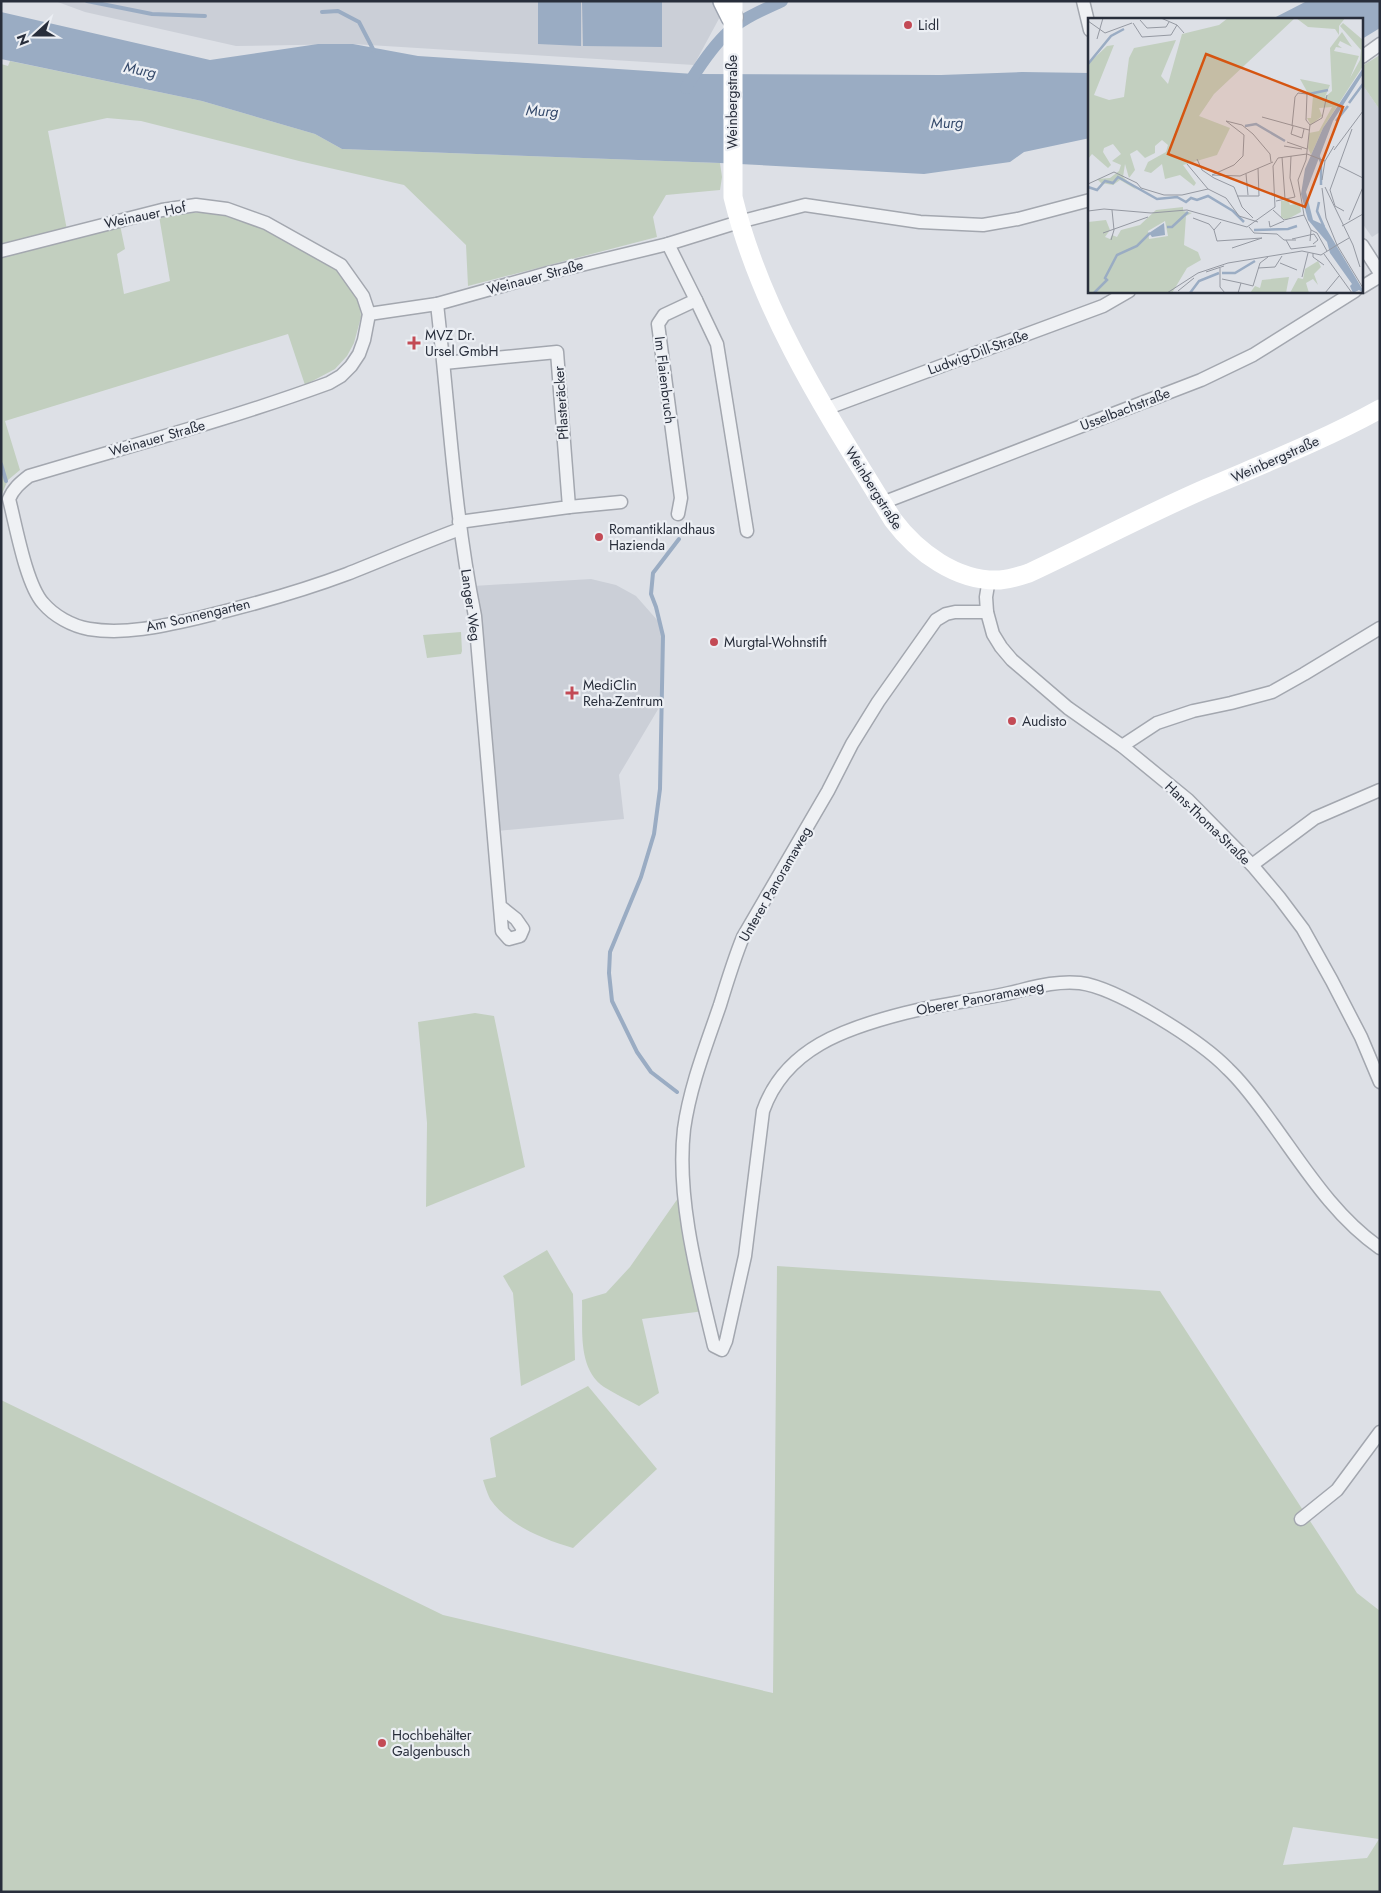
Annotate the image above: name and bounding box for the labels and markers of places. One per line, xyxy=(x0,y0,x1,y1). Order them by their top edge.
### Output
place label: Lidl xyxy=(918,15,939,35)
marker: Lidl xyxy=(902,19,914,31)
place label: MVZ Dr. Ursel GmbH xyxy=(425,325,499,361)
marker: MVZ Dr. Ursel GmbH xyxy=(407,336,421,350)
place label: Romantiklandhaus Hazienda xyxy=(609,519,715,555)
marker: Romantiklandhaus Hazienda xyxy=(593,531,605,543)
place label: Murgtal-Wohnstift xyxy=(724,632,827,652)
marker: Murgtal-Wohnstift xyxy=(708,636,720,648)
place label: MediClin Reha-Zentrum xyxy=(583,675,663,711)
marker: MediClin Reha-Zentrum xyxy=(565,686,579,700)
place label: Audisto xyxy=(1022,711,1067,731)
marker: Audisto xyxy=(1006,715,1018,727)
place label: Hochbehälter Galgenbusch xyxy=(392,1725,472,1761)
marker: Hochbehälter Galgenbusch xyxy=(376,1737,388,1749)

